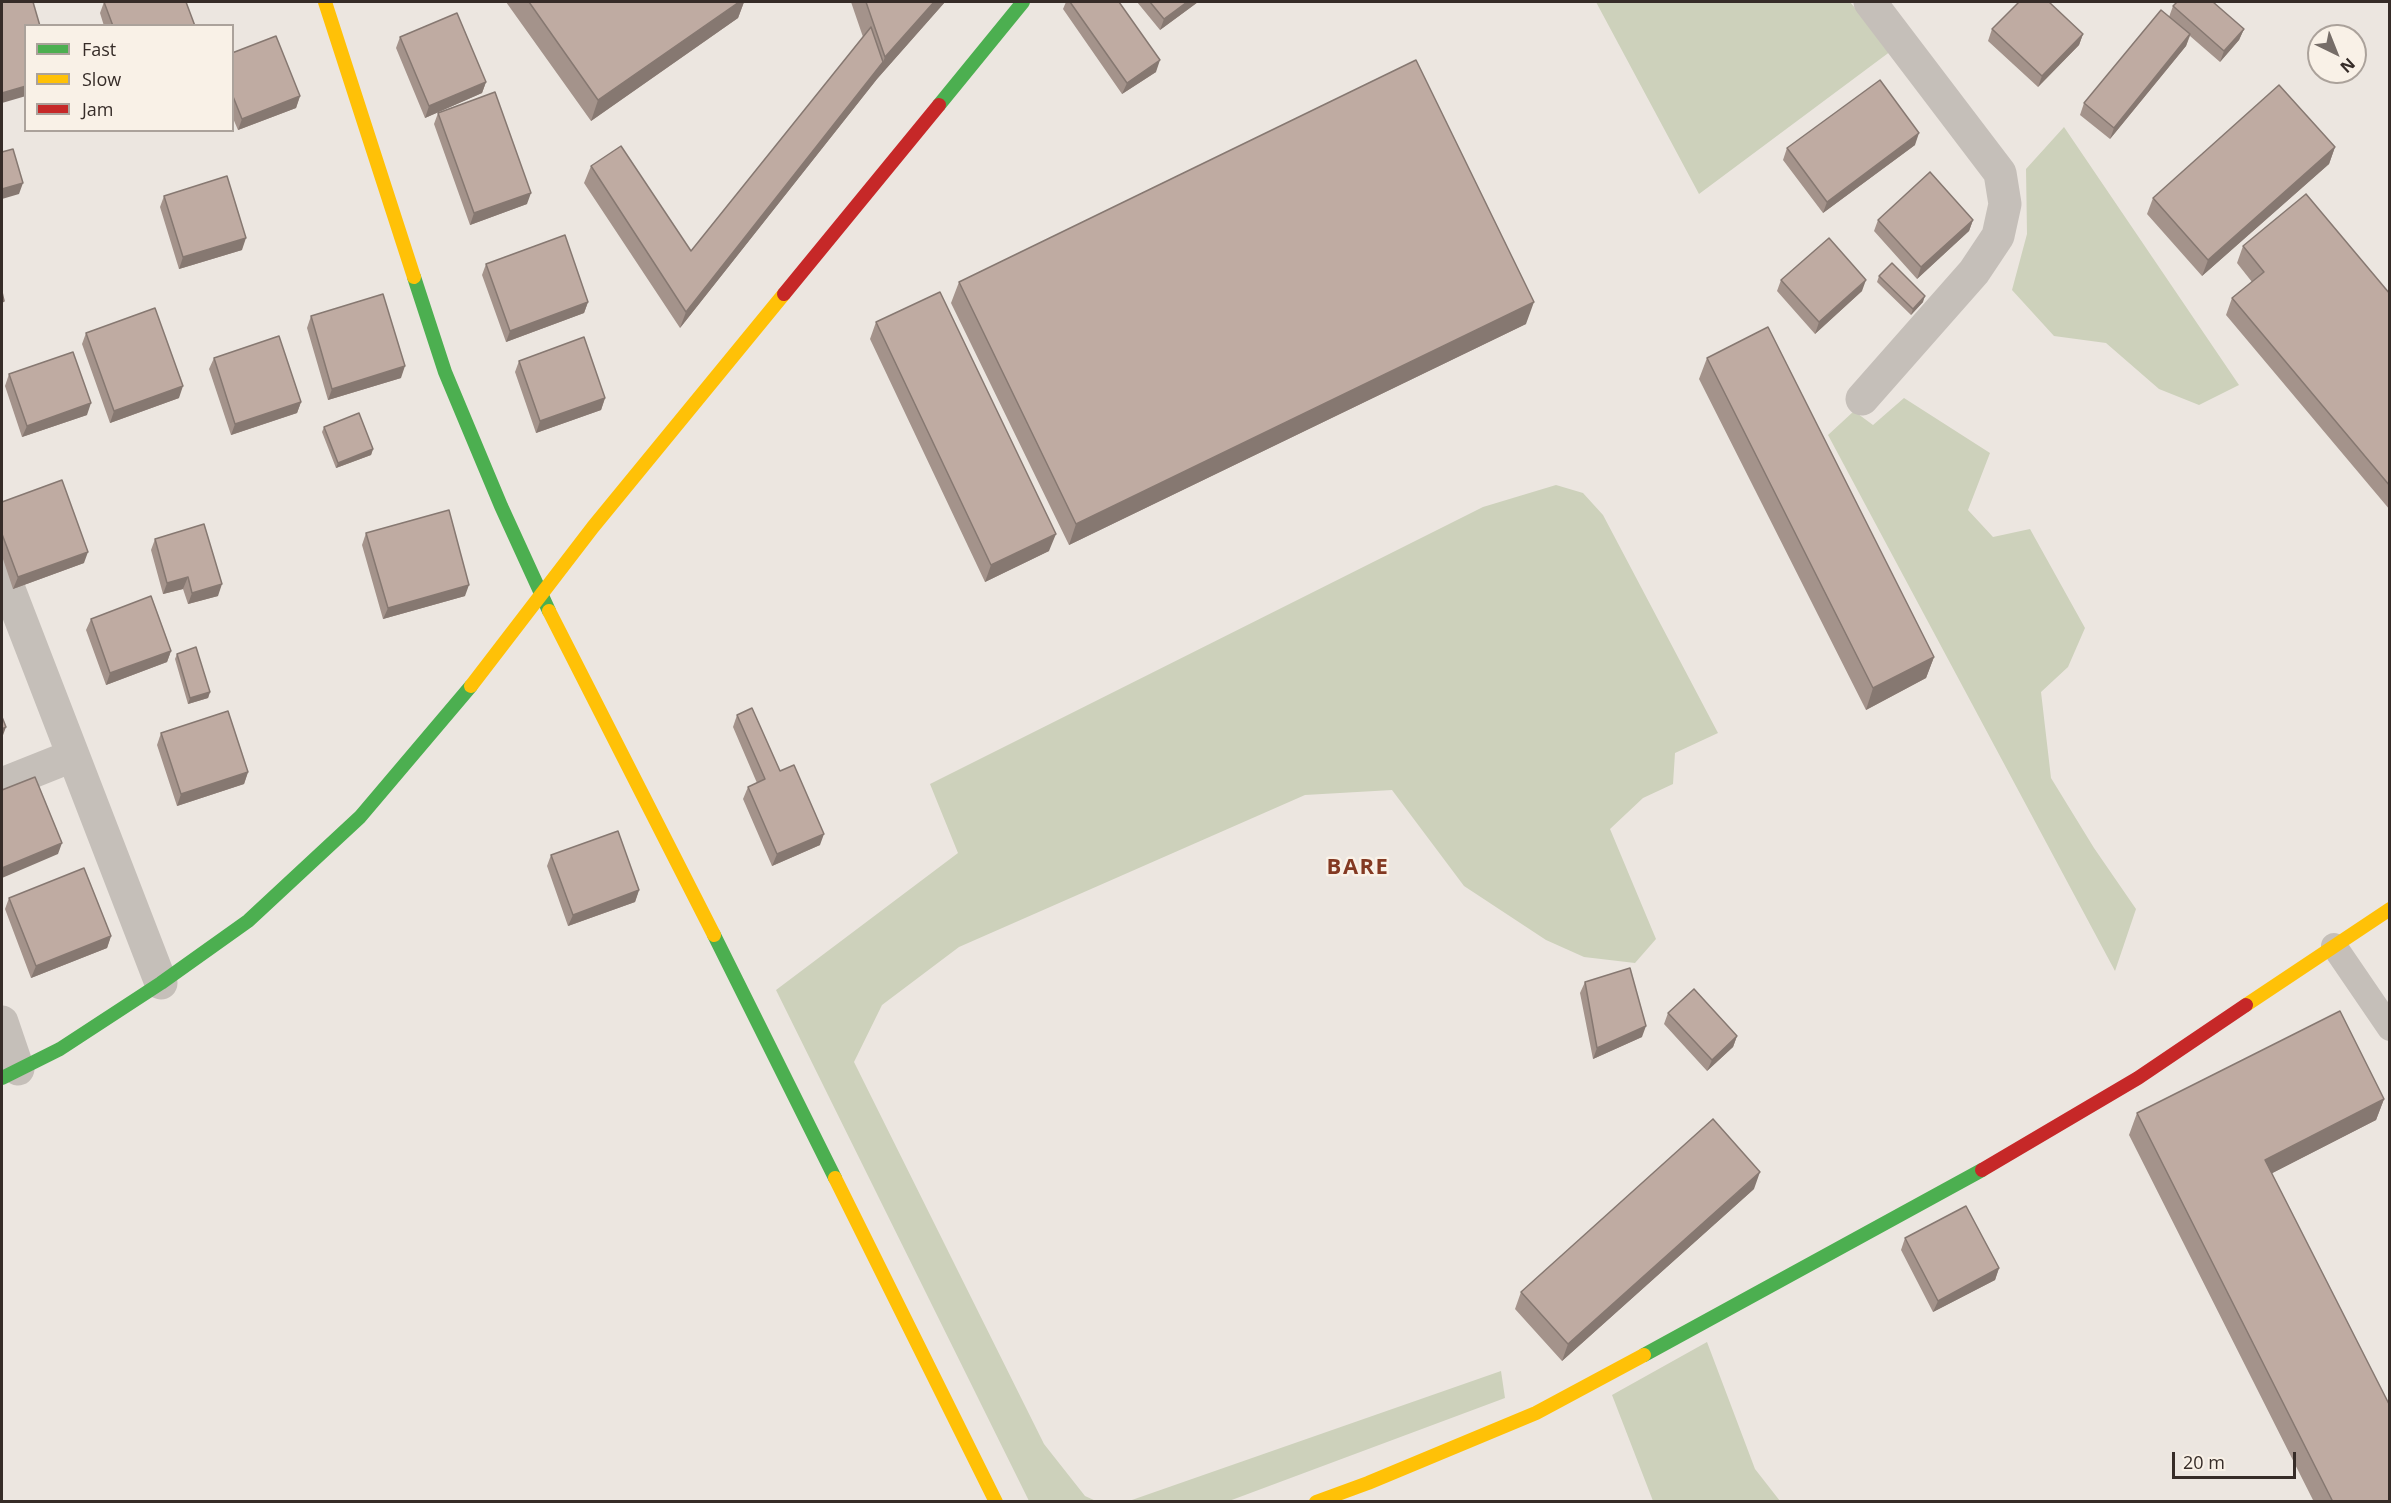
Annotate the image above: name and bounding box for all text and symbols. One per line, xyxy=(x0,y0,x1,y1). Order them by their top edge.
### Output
legend xyxy=(24,24,234,132)
north arrow xyxy=(2307,24,2367,84)
text: Fast xyxy=(82,37,116,61)
text: N xyxy=(2336,53,2360,78)
text: Slow xyxy=(82,67,121,91)
text: Jam xyxy=(82,97,114,121)
district label: BARE xyxy=(1327,855,1389,881)
scale bar xyxy=(2175,1440,2300,1478)
text: 20 m xyxy=(2183,1450,2225,1474)

